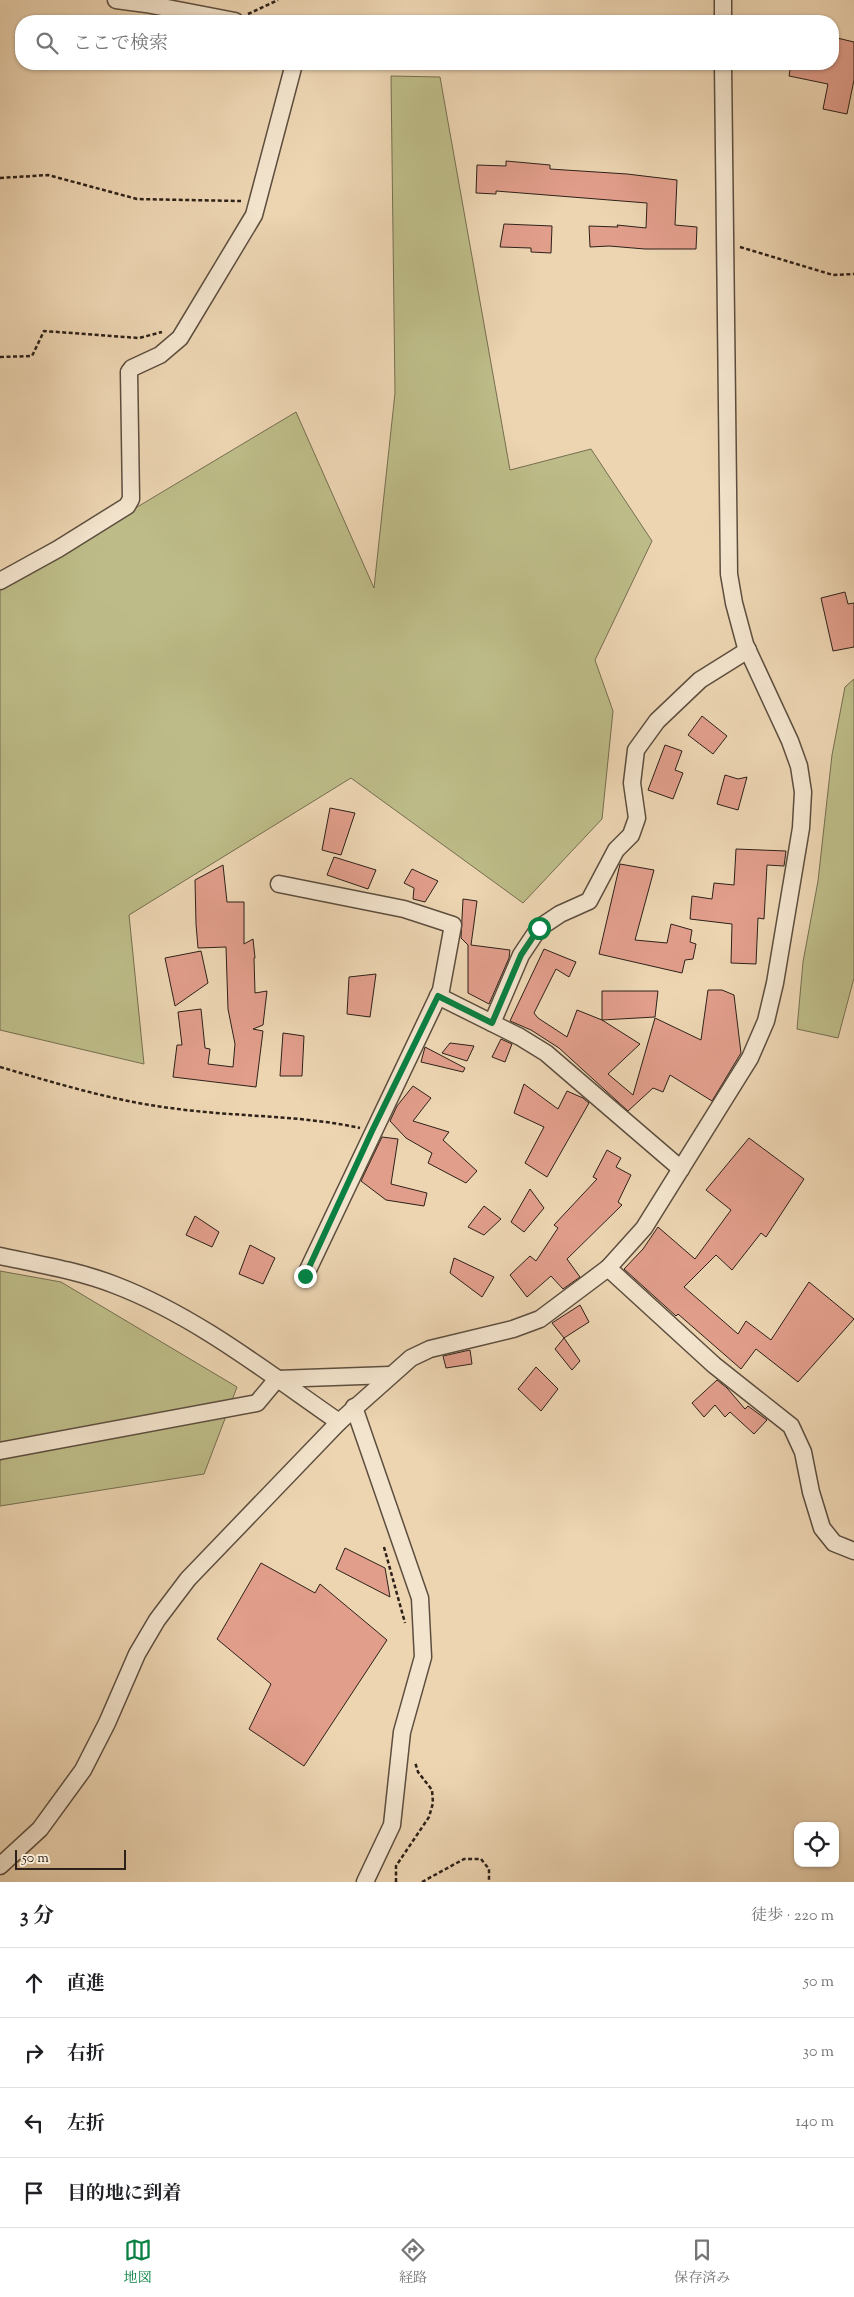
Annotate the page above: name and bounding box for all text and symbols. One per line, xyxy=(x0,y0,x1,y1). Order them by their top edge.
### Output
search box xyxy=(15,15,839,70)
icon: search xyxy=(33,29,61,57)
text: ここで検索 xyxy=(73,31,168,58)
route start xyxy=(528,917,551,940)
route end xyxy=(294,1265,317,1288)
map controls xyxy=(794,1822,839,1867)
button: locate xyxy=(794,1822,839,1867)
scale bar xyxy=(15,1847,126,1870)
text: 50 m xyxy=(22,1849,49,1869)
text: 3 分 xyxy=(20,1902,54,1932)
text: 徒歩 · 220 m xyxy=(751,1905,834,1928)
icon: ahead xyxy=(20,1969,48,1997)
text: 直進 xyxy=(67,1971,105,1998)
text: 50 m xyxy=(803,1971,834,1994)
icon: right xyxy=(20,2039,48,2067)
text: 右折 xyxy=(67,2041,105,2068)
text: 30 m xyxy=(803,2041,834,2064)
icon: left xyxy=(20,2109,48,2137)
text: 左折 xyxy=(67,2111,105,2138)
text: 140 m xyxy=(796,2111,834,2134)
icon: arrive xyxy=(20,2179,48,2207)
text: 目的地に到着 xyxy=(67,2181,181,2208)
tab: 地図 xyxy=(124,2236,152,2289)
tab: 経路 xyxy=(399,2236,427,2289)
tab: 保存済み xyxy=(674,2236,730,2289)

